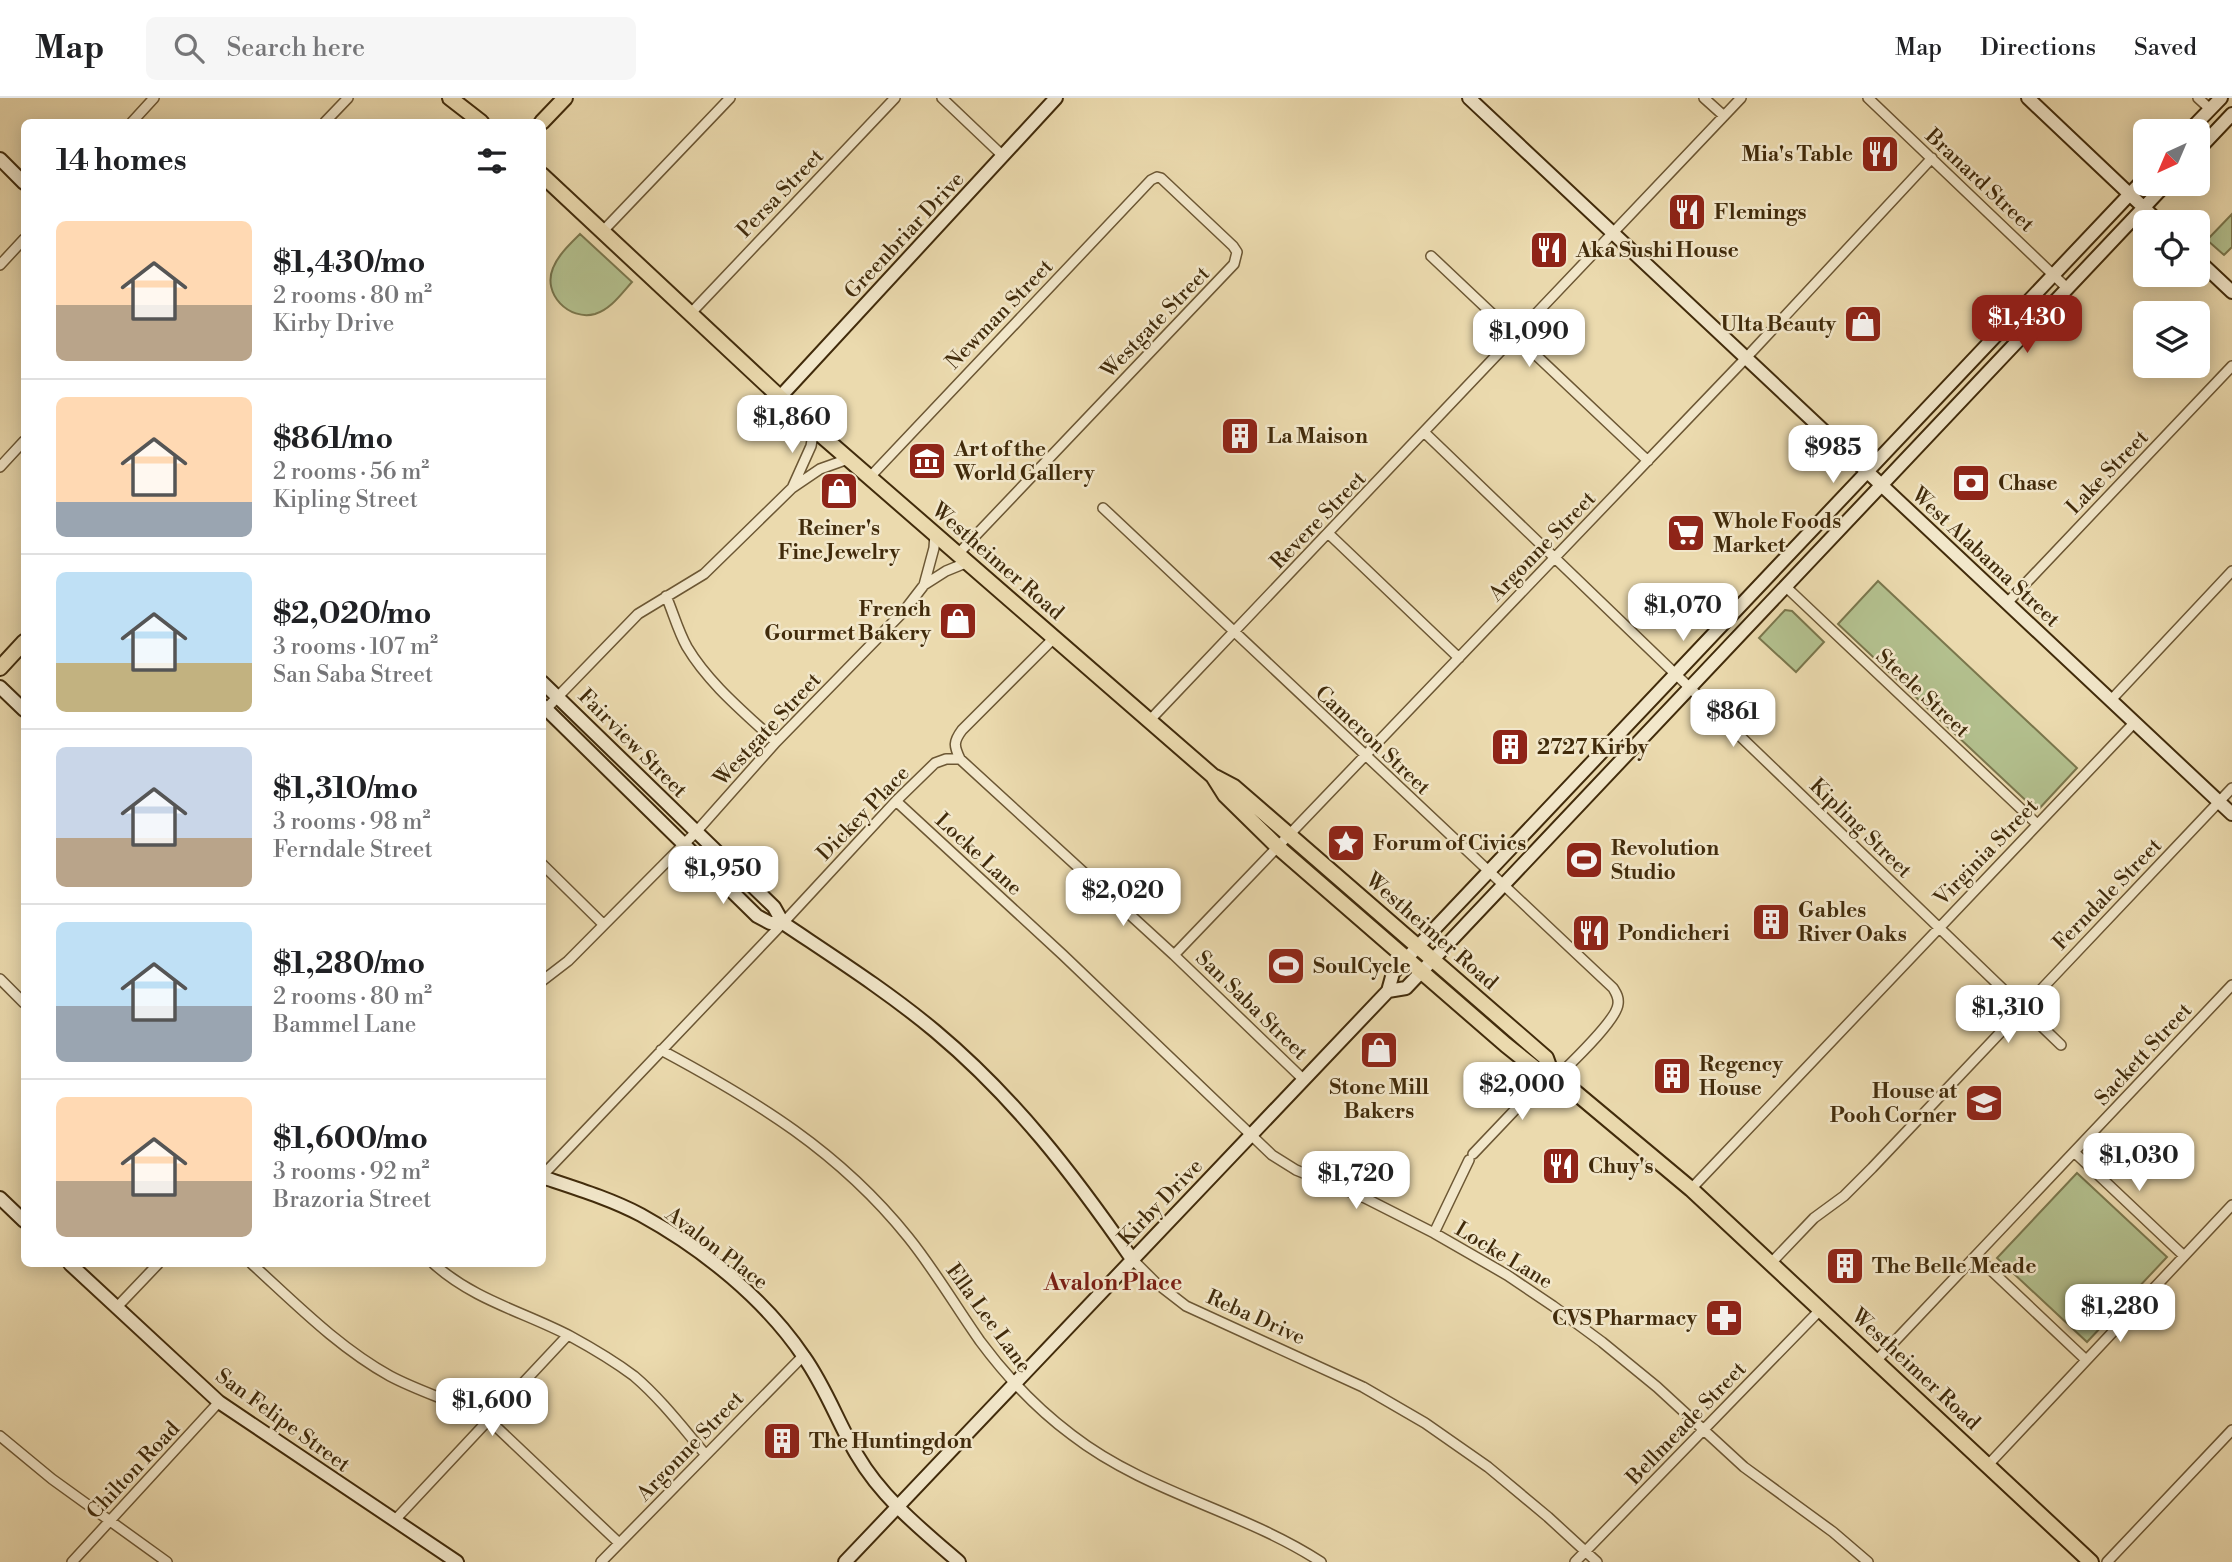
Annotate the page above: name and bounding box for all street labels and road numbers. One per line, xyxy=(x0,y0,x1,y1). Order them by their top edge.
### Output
street label: Branard Street xyxy=(1919,123,2040,238)
street label: Persa Street xyxy=(732,143,830,244)
street label: Greenbriar Drive xyxy=(839,167,970,305)
street label: Newman Street xyxy=(941,254,1059,375)
street label: Westgate Street xyxy=(1095,261,1216,385)
street label: Lake Street xyxy=(2061,425,2155,520)
street label: Revere Street xyxy=(1265,466,1372,575)
street label: West Alabama Street xyxy=(1905,481,2065,634)
street label: Argonne Street xyxy=(1483,486,1602,608)
street label: Westheimer Road xyxy=(925,497,1069,626)
street label: Steele Street xyxy=(1870,644,1975,744)
street label: Westgate Street xyxy=(708,667,827,793)
street label: Cameron Street xyxy=(1309,681,1436,801)
street label: Fairview Street xyxy=(572,684,693,804)
street label: Dickey Place xyxy=(812,761,915,867)
street label: Kipling Street xyxy=(1804,773,1917,884)
street label: Virginia Street xyxy=(1928,793,2045,912)
street label: Locke Lane xyxy=(929,808,1027,902)
street label: Ferndale Street xyxy=(2048,833,2168,956)
street label: Westheimer Road xyxy=(1359,867,1503,996)
street label: San Saba Street xyxy=(1190,946,1313,1066)
street label: Sackett Street xyxy=(2090,998,2198,1111)
street label: Kirby Drive xyxy=(1113,1154,1209,1252)
street label: Avalon Place xyxy=(659,1201,773,1296)
street label: Locke Lane xyxy=(1450,1216,1557,1295)
street label: Ella Lee Lane xyxy=(940,1259,1037,1378)
street label: Reba Drive xyxy=(1202,1285,1309,1351)
street label: Westheimer Road xyxy=(1845,1303,1985,1436)
street label: Bellmeade Street xyxy=(1621,1356,1752,1491)
street label: San Felipe Street xyxy=(210,1363,355,1479)
street label: Argonne Street xyxy=(631,1386,750,1508)
street label: Chilton Road xyxy=(82,1416,186,1525)

